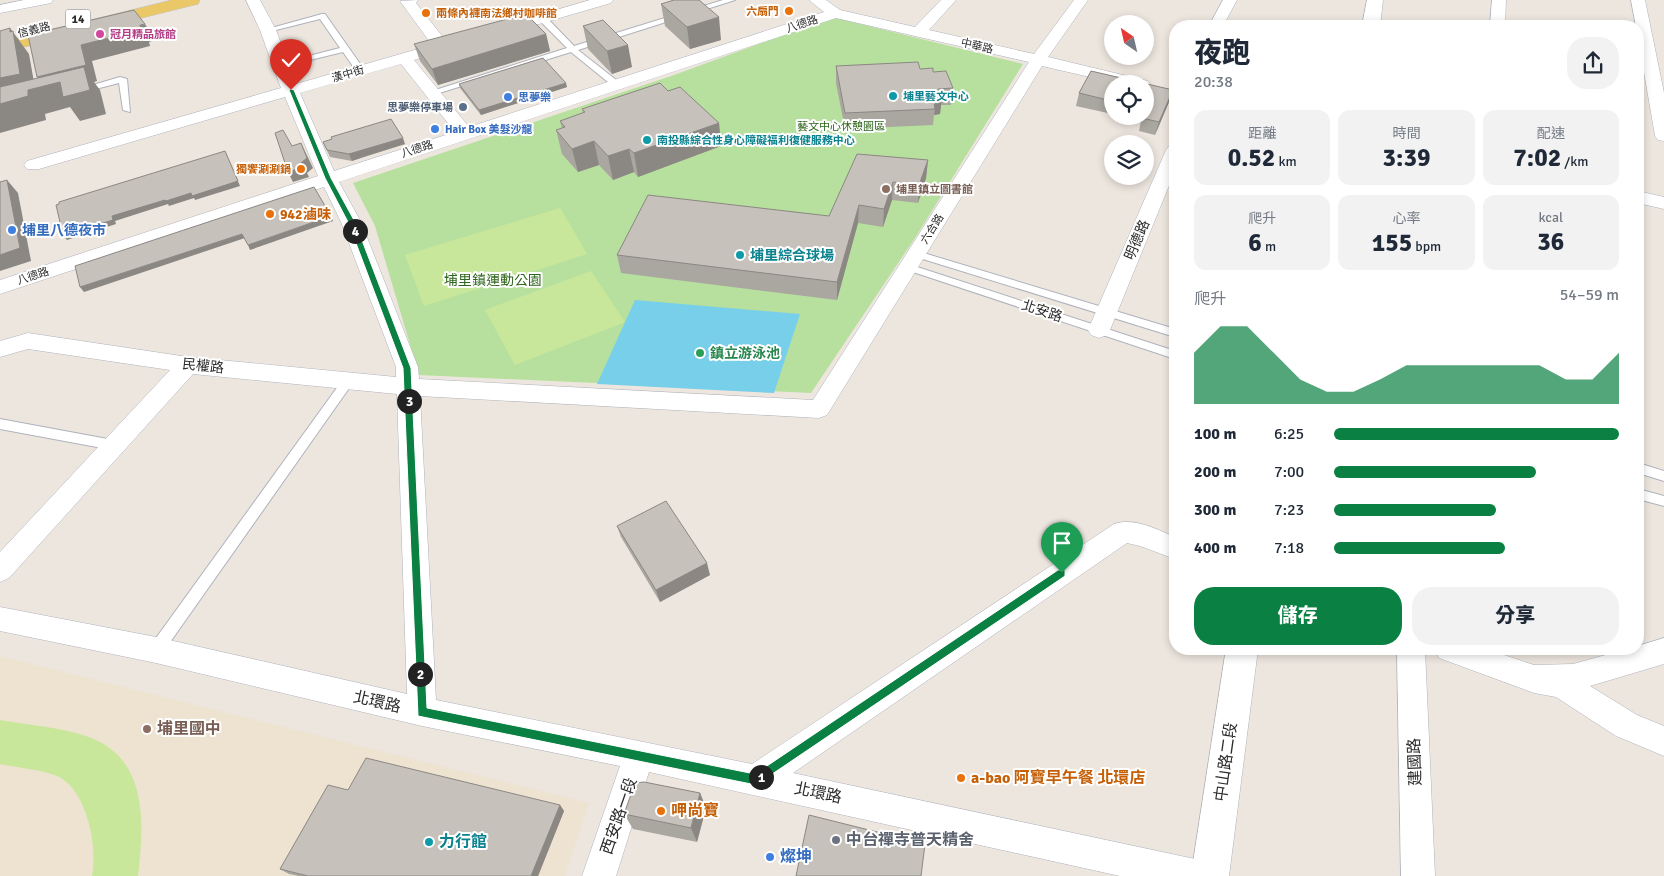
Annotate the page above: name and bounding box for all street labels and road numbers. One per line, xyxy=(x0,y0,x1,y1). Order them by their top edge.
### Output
road number: 14 xyxy=(66,10,90,28)
street label: 八德路 xyxy=(784,13,820,35)
street label: 信義路 xyxy=(16,20,52,40)
street label: 中華路 xyxy=(959,36,995,56)
street label: 漢中街 xyxy=(330,63,366,85)
street label: 八德路 xyxy=(399,138,435,160)
street label: 六合路 xyxy=(918,212,946,246)
street label: 明德路 xyxy=(1121,217,1153,263)
street label: 八德路 xyxy=(15,265,51,287)
street label: 北安路 xyxy=(1019,296,1065,326)
street label: 民權路 xyxy=(181,355,225,377)
street label: 北環路 xyxy=(351,687,403,717)
street label: 中山路二段 xyxy=(1211,721,1241,803)
street label: 建國路 xyxy=(1404,738,1426,786)
street label: 西安路一段 xyxy=(597,775,641,857)
street label: 北環路 xyxy=(792,778,844,808)

